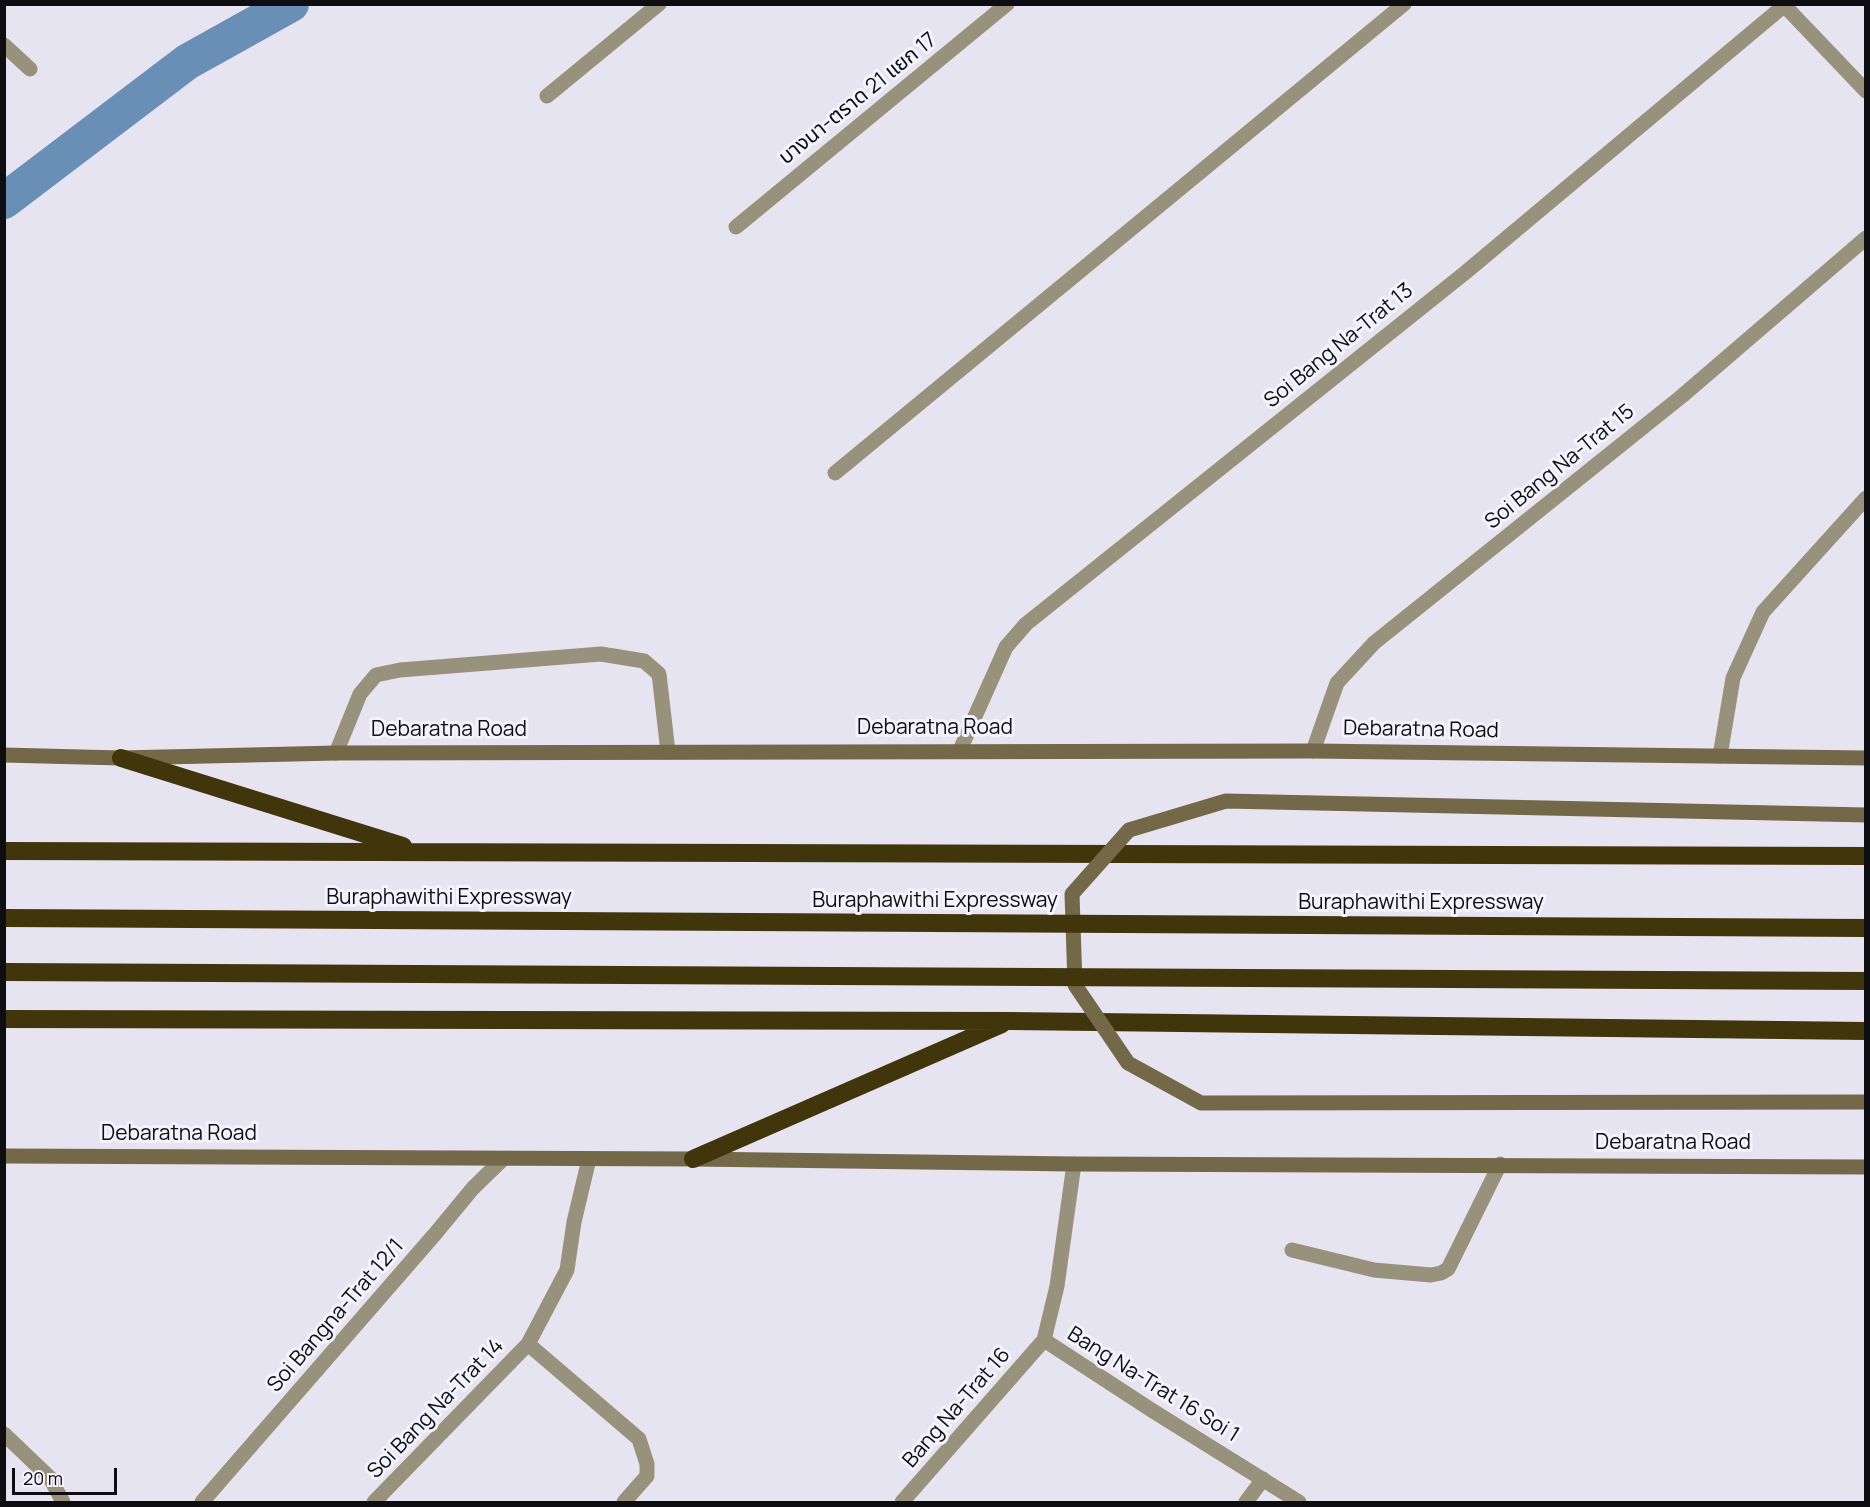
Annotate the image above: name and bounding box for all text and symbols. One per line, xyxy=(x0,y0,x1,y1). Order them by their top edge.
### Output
street label: บางนา-ตราด 21 แยก 17 xyxy=(774,28,942,170)
street label: Soi Bang Na-Trat 13 xyxy=(1260,278,1418,414)
street label: Soi Bang Na-Trat 15 xyxy=(1480,399,1640,535)
street label: Debaratna Road xyxy=(857,715,1013,741)
street label: Debaratna Road xyxy=(1343,716,1499,744)
street label: Debaratna Road xyxy=(371,717,527,743)
street label: Buraphawithi Expressway xyxy=(326,885,572,911)
street label: Buraphawithi Expressway xyxy=(812,888,1058,914)
street label: Buraphawithi Expressway xyxy=(1298,890,1544,916)
street label: Debaratna Road xyxy=(101,1121,257,1147)
street label: Debaratna Road xyxy=(1595,1130,1751,1156)
street label: Soi Bangna-Trat 12/1 xyxy=(263,1234,409,1398)
street label: Bang Na-Trat 16 Soi 1 xyxy=(1062,1322,1244,1448)
street label: Soi Bang Na-Trat 14 xyxy=(363,1334,509,1484)
street label: Bang Na-Trat 16 xyxy=(898,1343,1016,1473)
scale bar xyxy=(15,1456,120,1494)
text: 20 m xyxy=(23,1466,63,1490)

